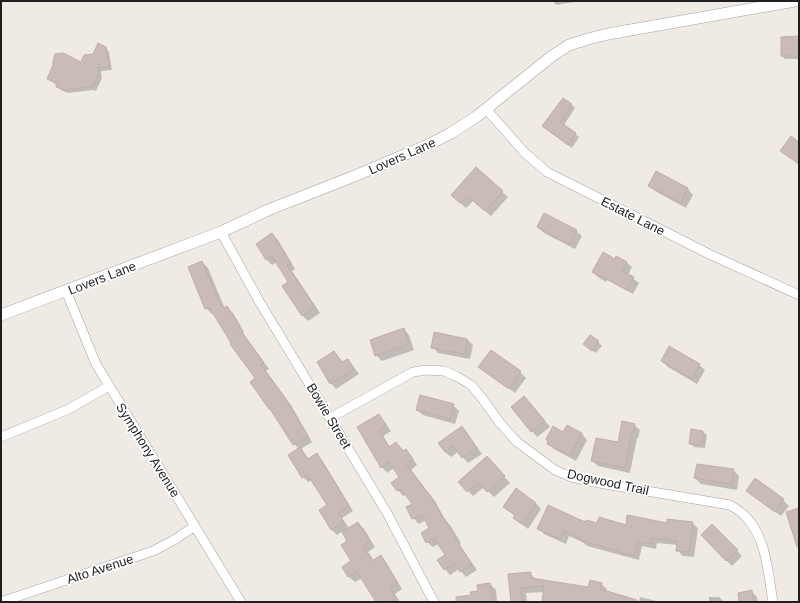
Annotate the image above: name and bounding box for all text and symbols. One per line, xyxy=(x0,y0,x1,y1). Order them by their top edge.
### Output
street label: Lovers Lane xyxy=(366,135,438,177)
street label: Estate Lane xyxy=(599,194,667,238)
street label: Lovers Lane xyxy=(66,258,138,298)
street label: Bowie Street xyxy=(304,381,355,452)
street label: Symphony Avenue xyxy=(113,400,183,500)
street label: Dogwood Trail xyxy=(566,466,650,498)
street label: Alto Avenue xyxy=(65,551,135,587)

